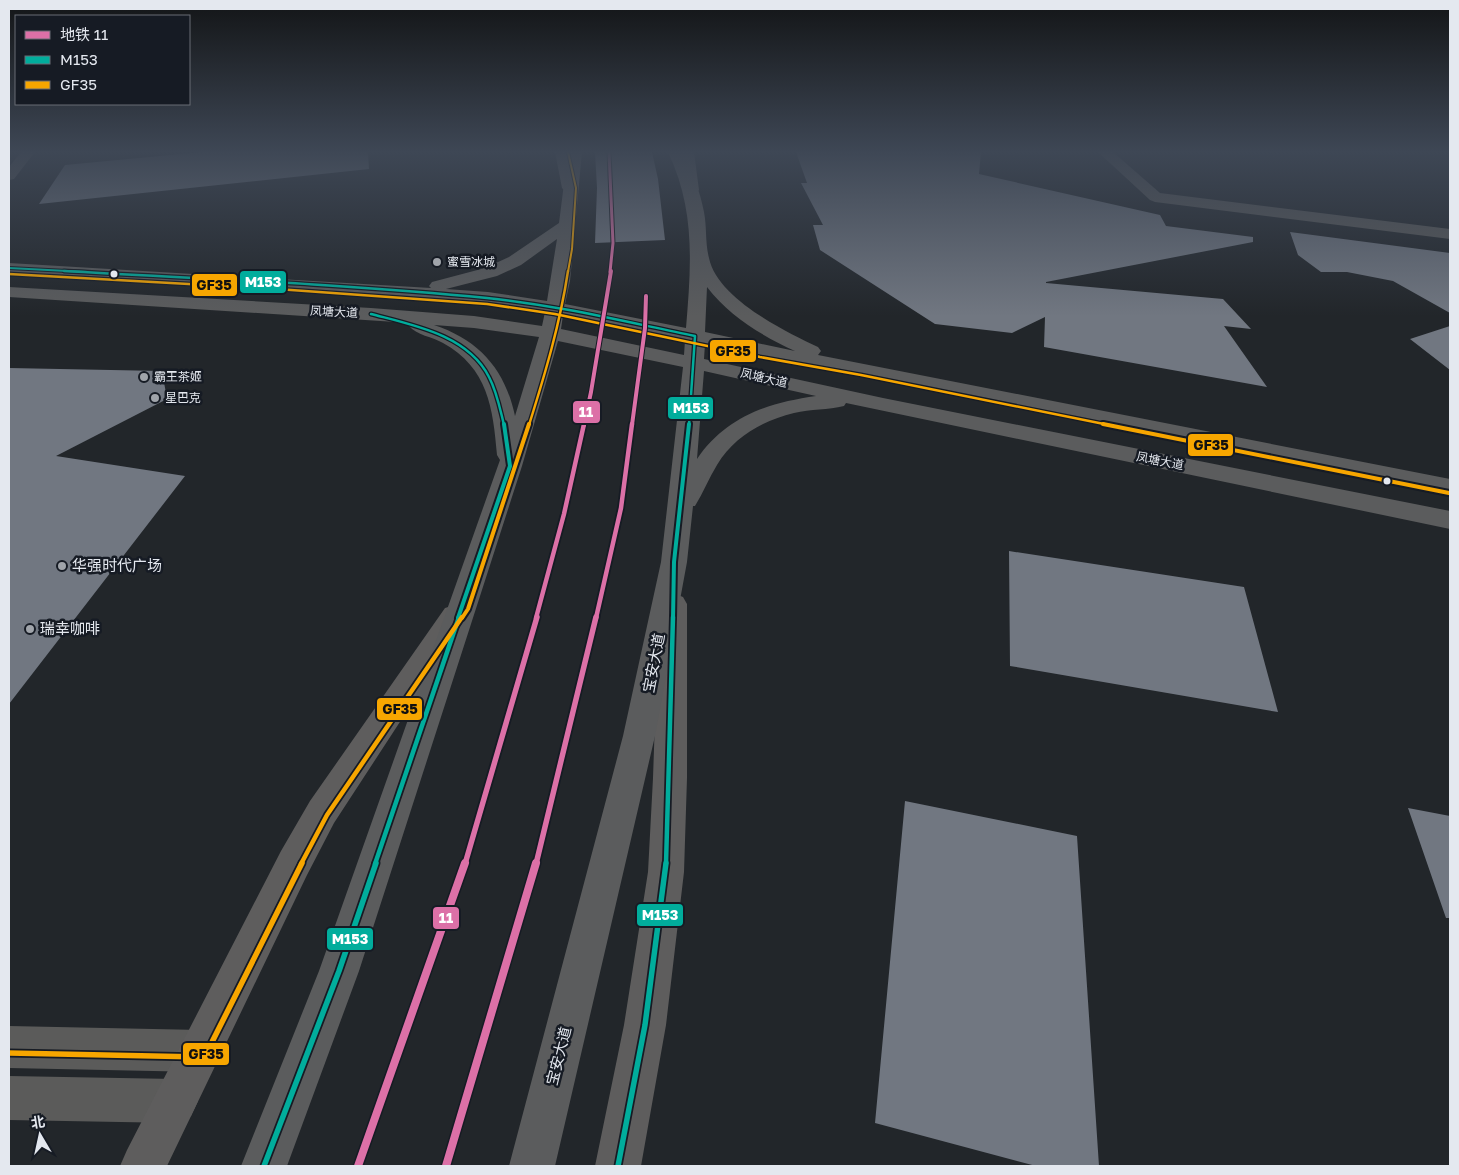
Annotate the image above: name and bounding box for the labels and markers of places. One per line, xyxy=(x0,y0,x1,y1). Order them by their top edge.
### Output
place label: 蜜雪冰城 xyxy=(447,254,495,269)
marker: 蜜雪冰城 xyxy=(431,256,443,268)
unlabelled marker xyxy=(109,269,119,279)
place label: 霸王茶姬 xyxy=(154,369,202,384)
marker: 霸王茶姬 xyxy=(138,371,150,383)
place label: 星巴克 xyxy=(165,390,201,405)
marker: 星巴克 xyxy=(149,392,161,404)
unlabelled marker xyxy=(1382,476,1392,486)
place label: 华强时代广场 xyxy=(72,556,162,574)
marker: 华强时代广场 xyxy=(56,560,68,572)
place label: 瑞幸咖啡 xyxy=(40,619,100,637)
marker: 瑞幸咖啡 xyxy=(24,623,36,635)

